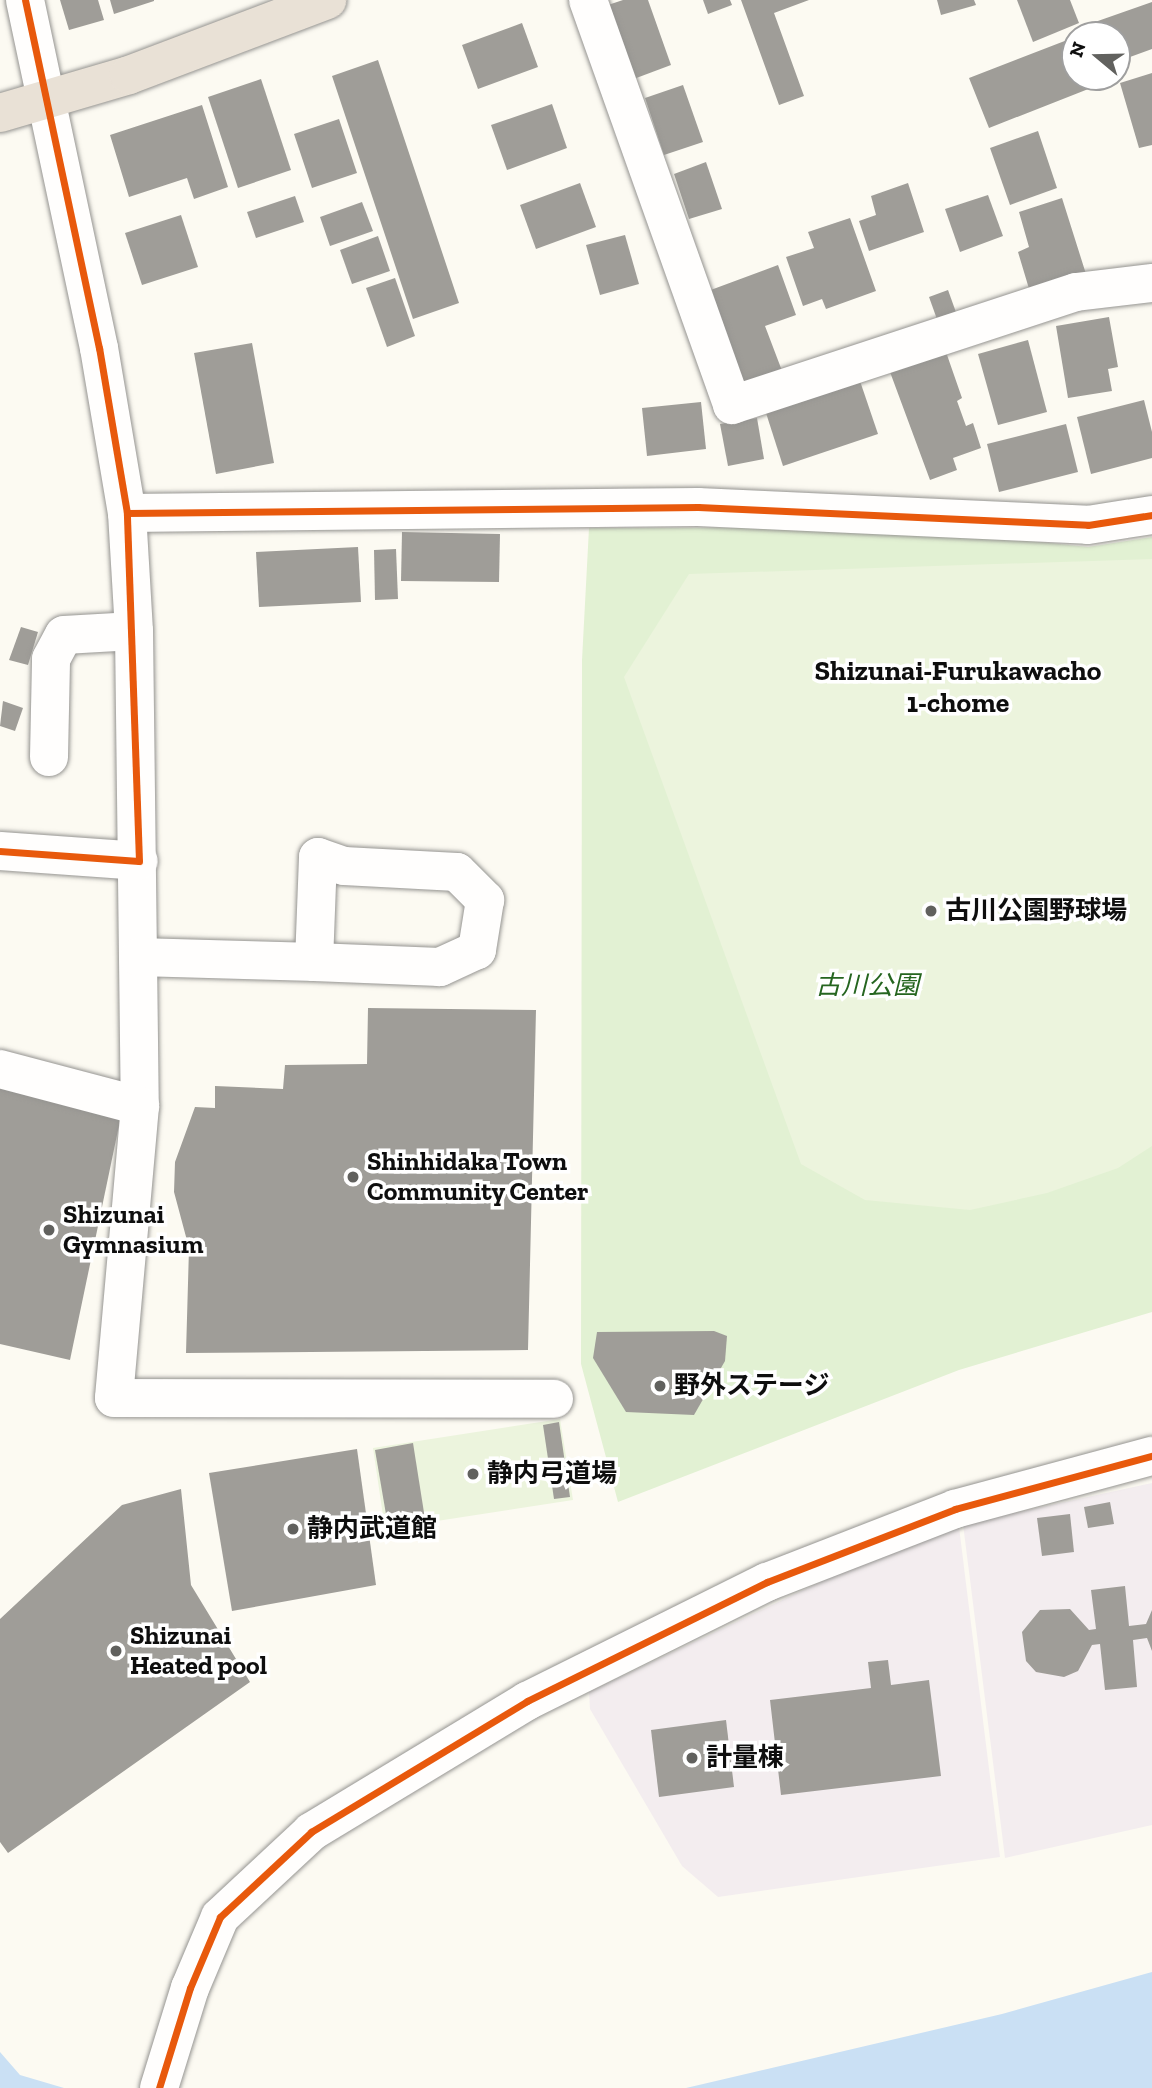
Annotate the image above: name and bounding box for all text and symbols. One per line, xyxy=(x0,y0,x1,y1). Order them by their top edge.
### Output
north arrow xyxy=(1061,21,1131,91)
text: N xyxy=(1064,39,1091,60)
district label: Shizunai-Furukawacho 1-chome xyxy=(815,654,1101,720)
place label: 古川公園野球場 xyxy=(945,895,1127,927)
marker: 古川公園野球場 xyxy=(923,903,939,919)
park label: 古川公園 xyxy=(815,970,919,1002)
place label: Shinhidaka Town Community Center xyxy=(367,1146,589,1208)
marker: Shinhidaka Town Community Center xyxy=(345,1169,361,1185)
place label: Shizunai Gymnasium xyxy=(63,1199,204,1260)
marker: Shizunai Gymnasium xyxy=(41,1222,57,1238)
place label: 野外ステージ xyxy=(674,1370,830,1402)
marker: 野外ステージ xyxy=(652,1378,668,1394)
place label: 静内弓道場 xyxy=(487,1458,617,1490)
marker: 静内弓道場 xyxy=(465,1466,481,1482)
place label: 静内武道館 xyxy=(307,1513,437,1545)
marker: 静内武道館 xyxy=(285,1521,301,1537)
place label: Shizunai Heated pool xyxy=(130,1620,267,1682)
marker: Shizunai Heated pool xyxy=(108,1643,124,1659)
place label: 計量棟 xyxy=(706,1742,784,1774)
marker: 計量棟 xyxy=(684,1750,700,1766)

